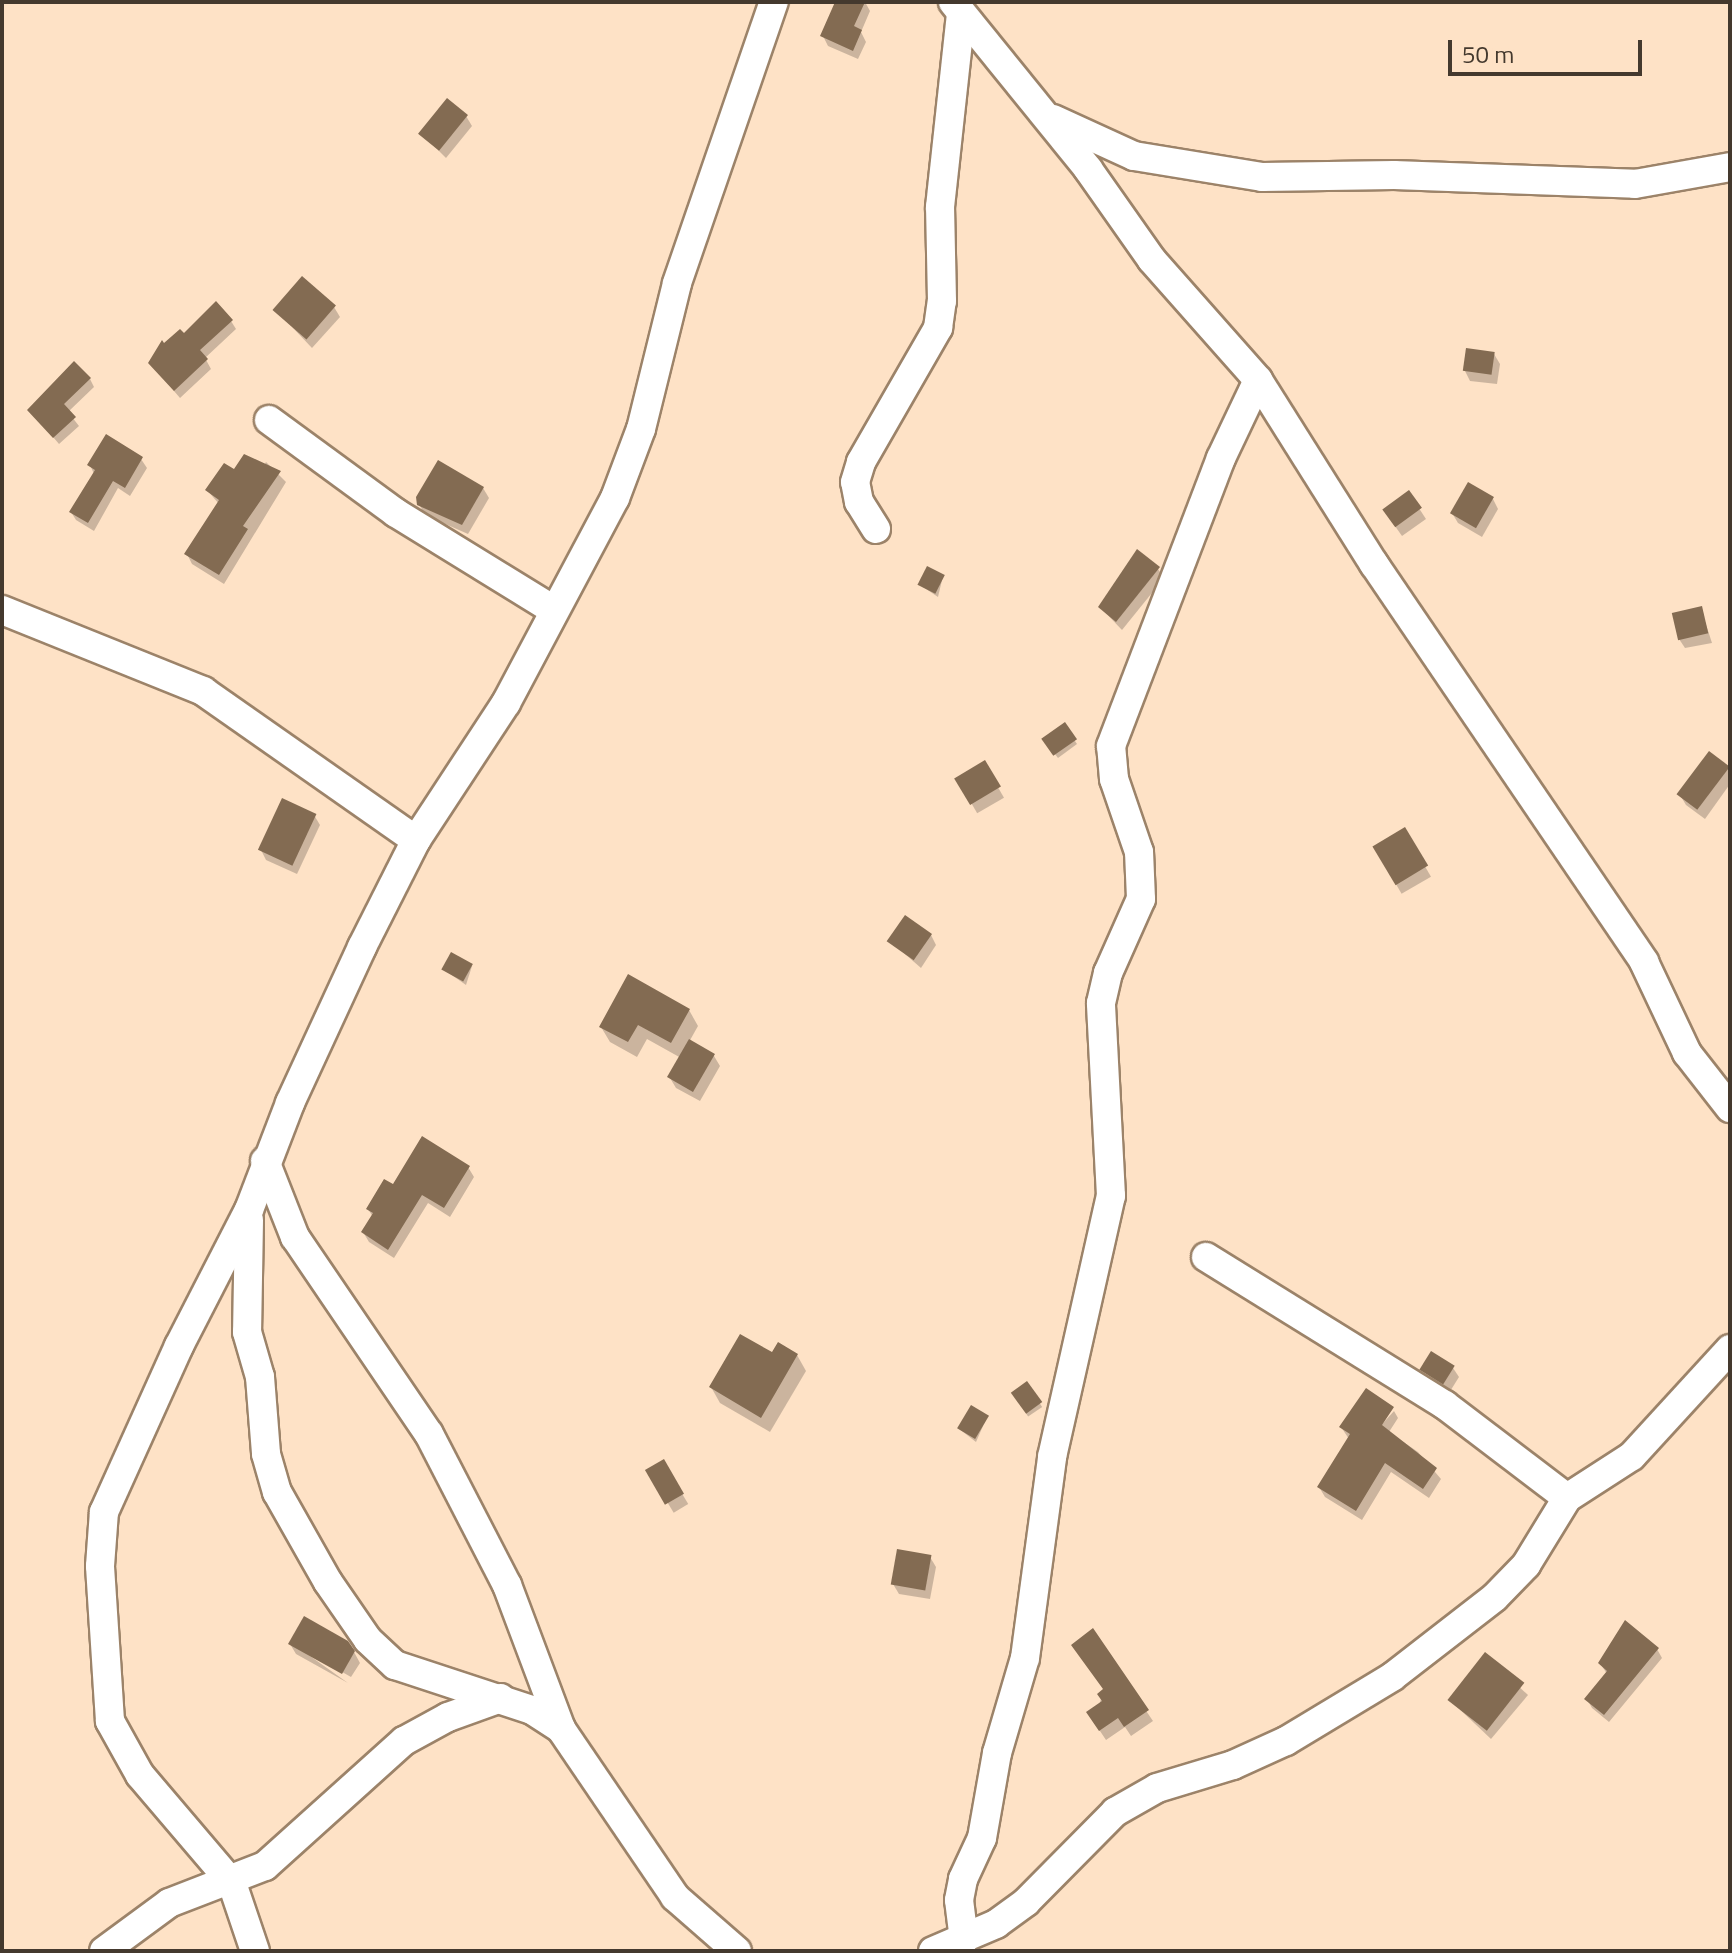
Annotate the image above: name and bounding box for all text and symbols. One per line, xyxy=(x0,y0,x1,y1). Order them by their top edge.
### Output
scale bar xyxy=(1452,24,1646,74)
text: 50 m xyxy=(1462,36,1514,72)

